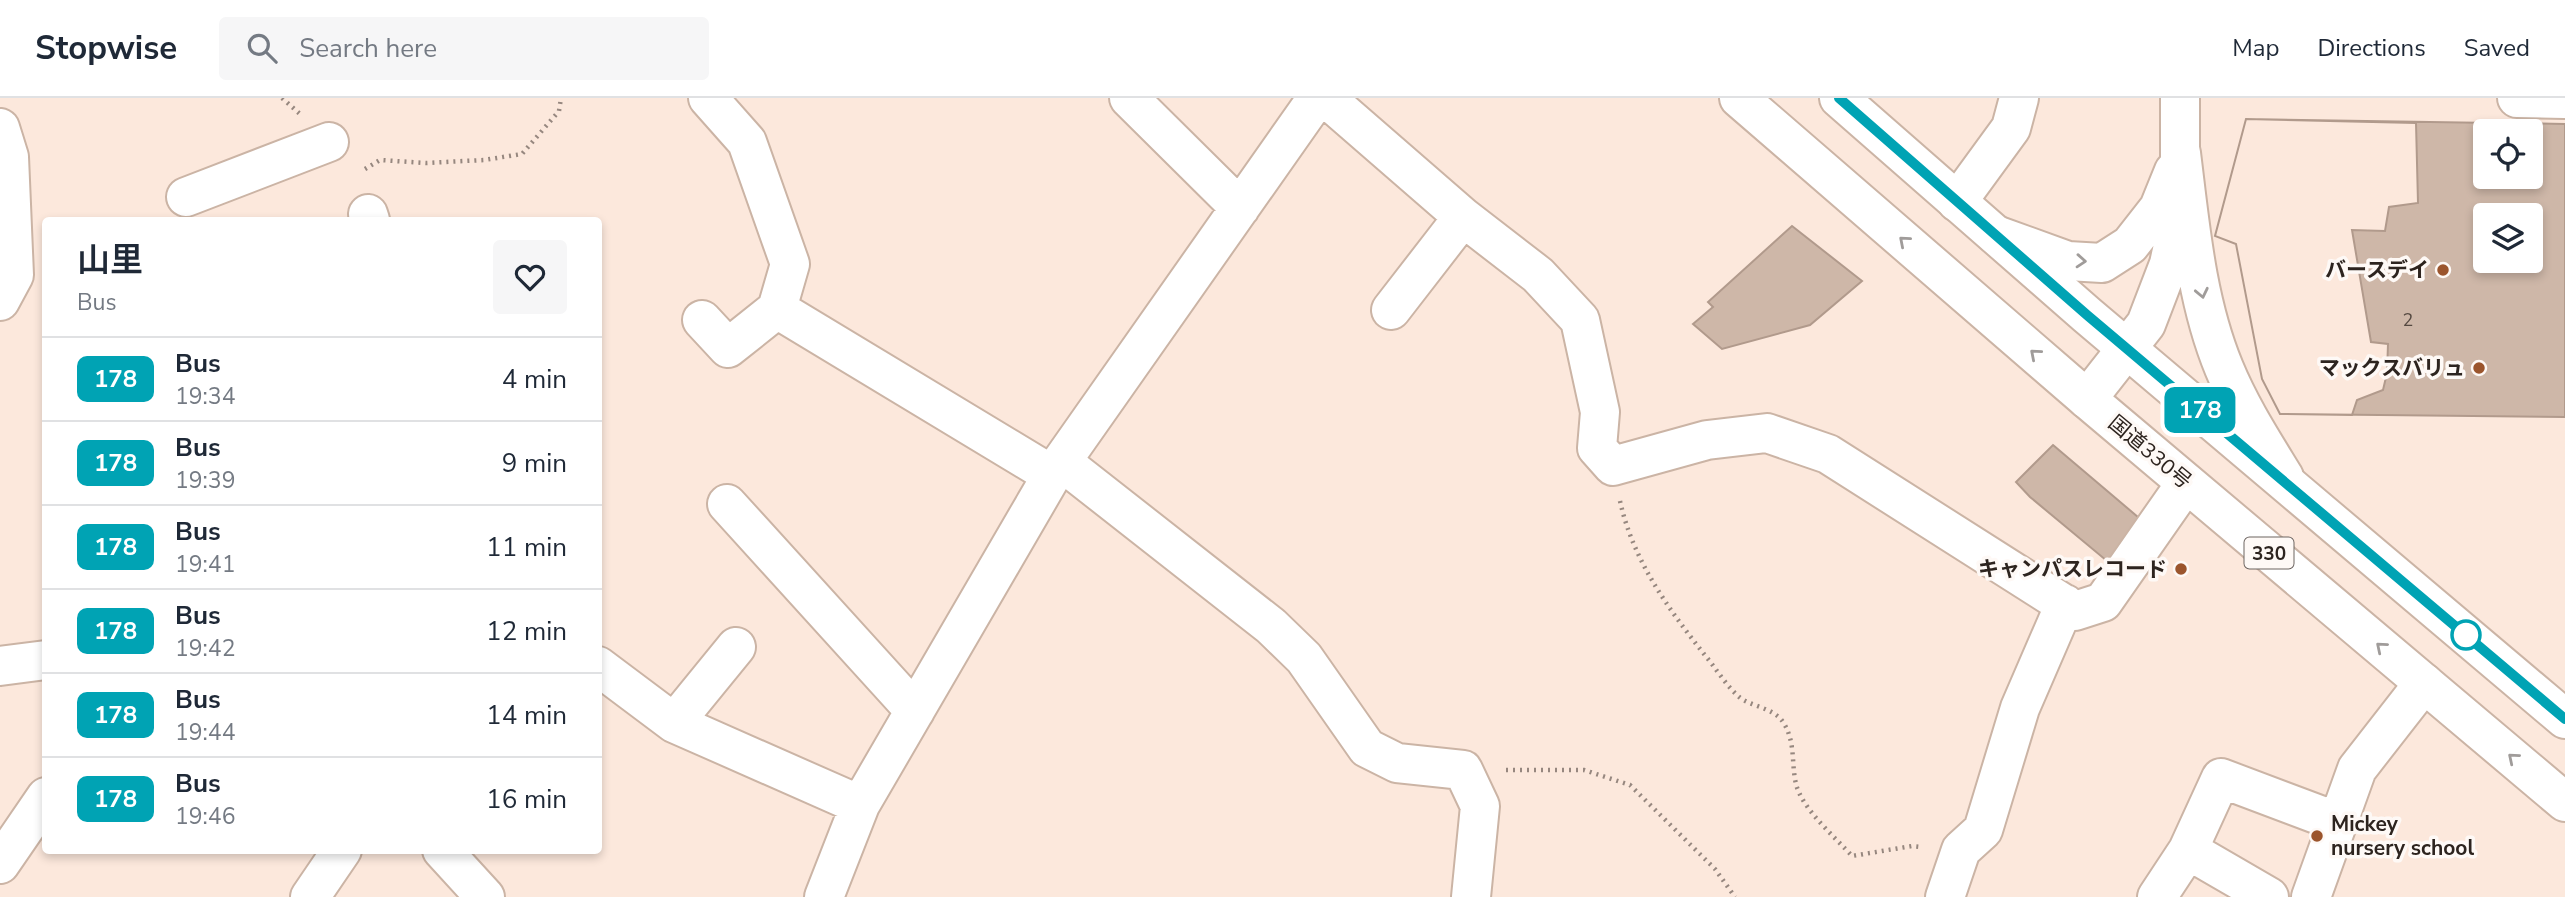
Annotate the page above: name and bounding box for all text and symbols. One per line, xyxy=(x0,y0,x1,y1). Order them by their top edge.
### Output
search box xyxy=(219,17,709,80)
text: Stopwise xyxy=(35,26,177,71)
icon: search xyxy=(243,29,281,67)
text: Search here xyxy=(299,31,437,66)
text: Map xyxy=(2232,32,2279,64)
text: Directions xyxy=(2317,32,2426,64)
text: Saved xyxy=(2464,32,2530,64)
map controls xyxy=(2473,119,2543,273)
button: locate xyxy=(2473,119,2543,189)
button: layers xyxy=(2473,203,2543,273)
one-way arrow xyxy=(1900,237,1913,249)
text: 山里 xyxy=(77,238,143,283)
button: heart xyxy=(493,240,567,314)
one-way arrow xyxy=(2076,254,2087,269)
place label: バースデイ xyxy=(2325,256,2429,284)
marker: バースデイ xyxy=(2435,262,2451,278)
text: Bus xyxy=(77,287,117,318)
one-way arrow xyxy=(2194,287,2208,299)
house number: 2 xyxy=(2403,308,2413,332)
text: Bus xyxy=(175,346,221,381)
one-way arrow xyxy=(2031,350,2044,362)
place label: マックスバリュ xyxy=(2319,354,2465,382)
marker: マックスバリュ xyxy=(2471,360,2487,376)
text: 4 min xyxy=(502,362,567,397)
text: 178 xyxy=(94,363,137,395)
text: 19:34 xyxy=(175,381,235,412)
line badge: 178 xyxy=(2160,387,2240,433)
text: 178 xyxy=(2178,394,2222,426)
street label: 国道330号 xyxy=(2102,409,2198,495)
text: Bus xyxy=(175,430,221,465)
text: 9 min xyxy=(502,446,567,481)
text: 178 xyxy=(94,447,137,479)
text: 19:39 xyxy=(175,465,235,496)
text: Bus xyxy=(175,514,221,549)
text: 11 min xyxy=(486,530,567,565)
text: 178 xyxy=(94,531,137,563)
road number: 330 xyxy=(2244,538,2294,568)
text: 19:41 xyxy=(175,549,235,580)
place label: キャンパスレコード xyxy=(1978,555,2167,583)
marker: キャンパスレコード xyxy=(2173,561,2189,577)
text: Bus xyxy=(175,598,221,633)
text: 12 min xyxy=(486,614,567,649)
text: 178 xyxy=(94,615,137,647)
unlabelled marker xyxy=(2451,620,2481,650)
text: 19:42 xyxy=(175,633,235,664)
one-way arrow xyxy=(2376,643,2389,655)
text: Bus xyxy=(175,682,221,717)
text: 14 min xyxy=(486,698,567,733)
text: 178 xyxy=(94,699,137,731)
text: 19:44 xyxy=(175,717,235,748)
one-way arrow xyxy=(2508,754,2521,766)
text: Bus xyxy=(175,766,221,801)
text: 16 min xyxy=(486,782,567,817)
text: 178 xyxy=(94,783,137,815)
text: 19:46 xyxy=(175,801,235,832)
place label: Mickey nursery school xyxy=(2331,810,2474,862)
marker: Mickey nursery school xyxy=(2309,828,2325,844)

